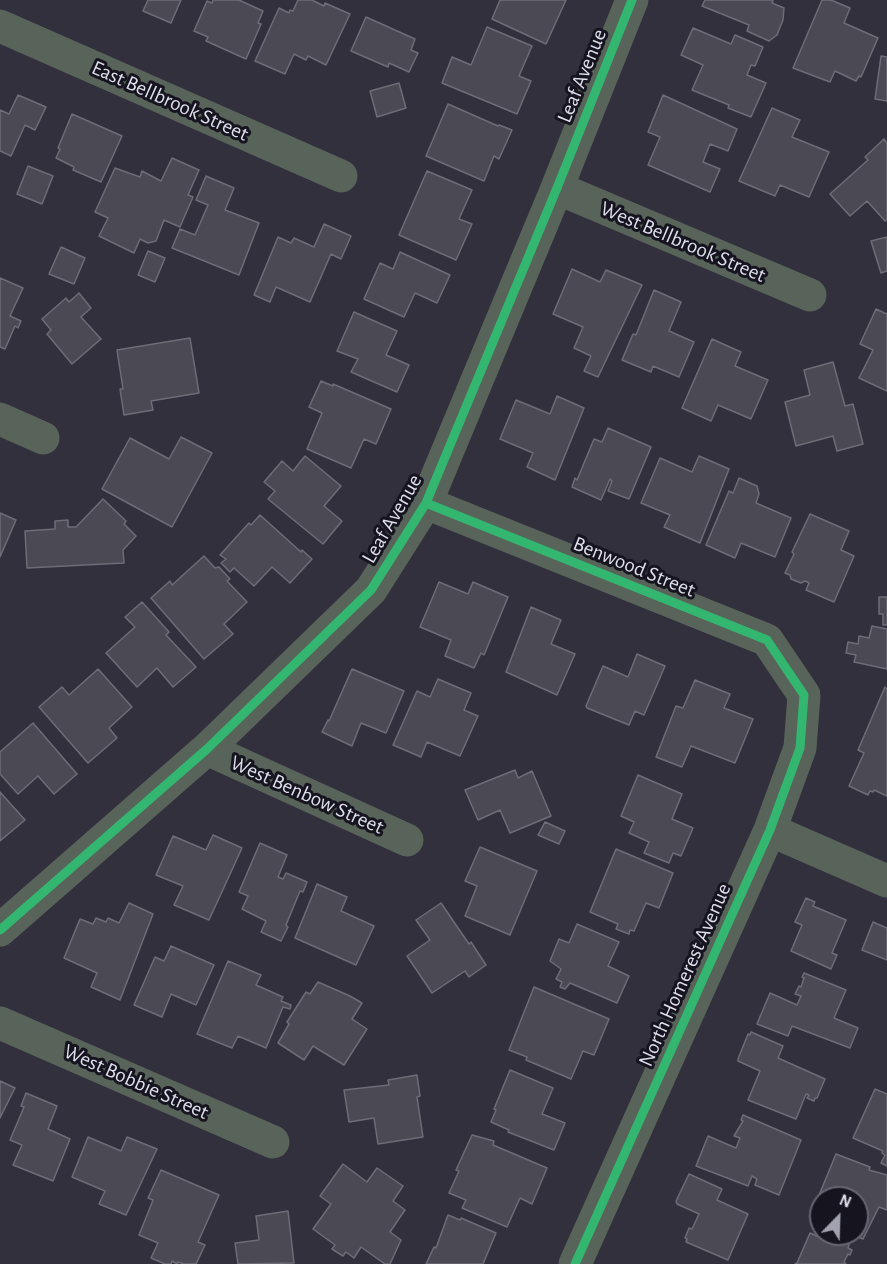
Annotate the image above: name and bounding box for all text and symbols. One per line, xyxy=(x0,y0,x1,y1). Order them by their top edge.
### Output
street label: Leaf Avenue xyxy=(552,26,612,126)
street label: East Bellbrook Street xyxy=(88,55,252,147)
street label: West Bellbrook Street xyxy=(597,196,769,288)
street label: Leaf Avenue xyxy=(356,470,428,568)
street label: Benwood Street xyxy=(569,531,699,603)
street label: West Benbow Street xyxy=(227,750,387,840)
street label: North Homerest Avenue xyxy=(633,879,737,1071)
street label: West Bobbie Street xyxy=(60,1039,212,1125)
north arrow xyxy=(809,1186,869,1246)
text: N xyxy=(837,1192,853,1211)

